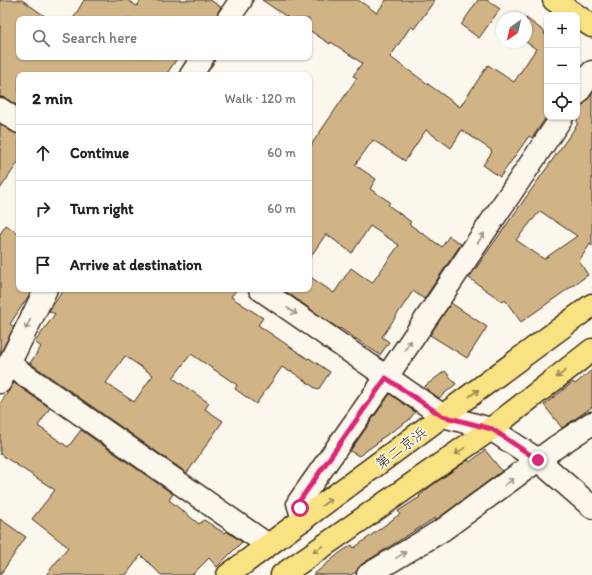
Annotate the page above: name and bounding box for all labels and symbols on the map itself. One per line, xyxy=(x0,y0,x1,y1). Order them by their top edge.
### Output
north arrow xyxy=(496,12,532,48)
one-way arrow xyxy=(477,233,485,244)
one-way arrow xyxy=(286,307,297,315)
one-way arrow xyxy=(24,318,32,330)
one-way arrow xyxy=(404,340,412,351)
one-way arrow xyxy=(556,370,567,379)
one-way arrow xyxy=(468,389,479,397)
street label: 第二京浜 xyxy=(372,423,430,473)
one-way arrow xyxy=(454,447,465,455)
route end xyxy=(529,451,547,469)
one-way arrow xyxy=(503,478,514,486)
one-way arrow xyxy=(322,498,333,506)
route start xyxy=(291,499,309,517)
one-way arrow xyxy=(313,545,324,553)
one-way arrow xyxy=(395,551,406,559)

